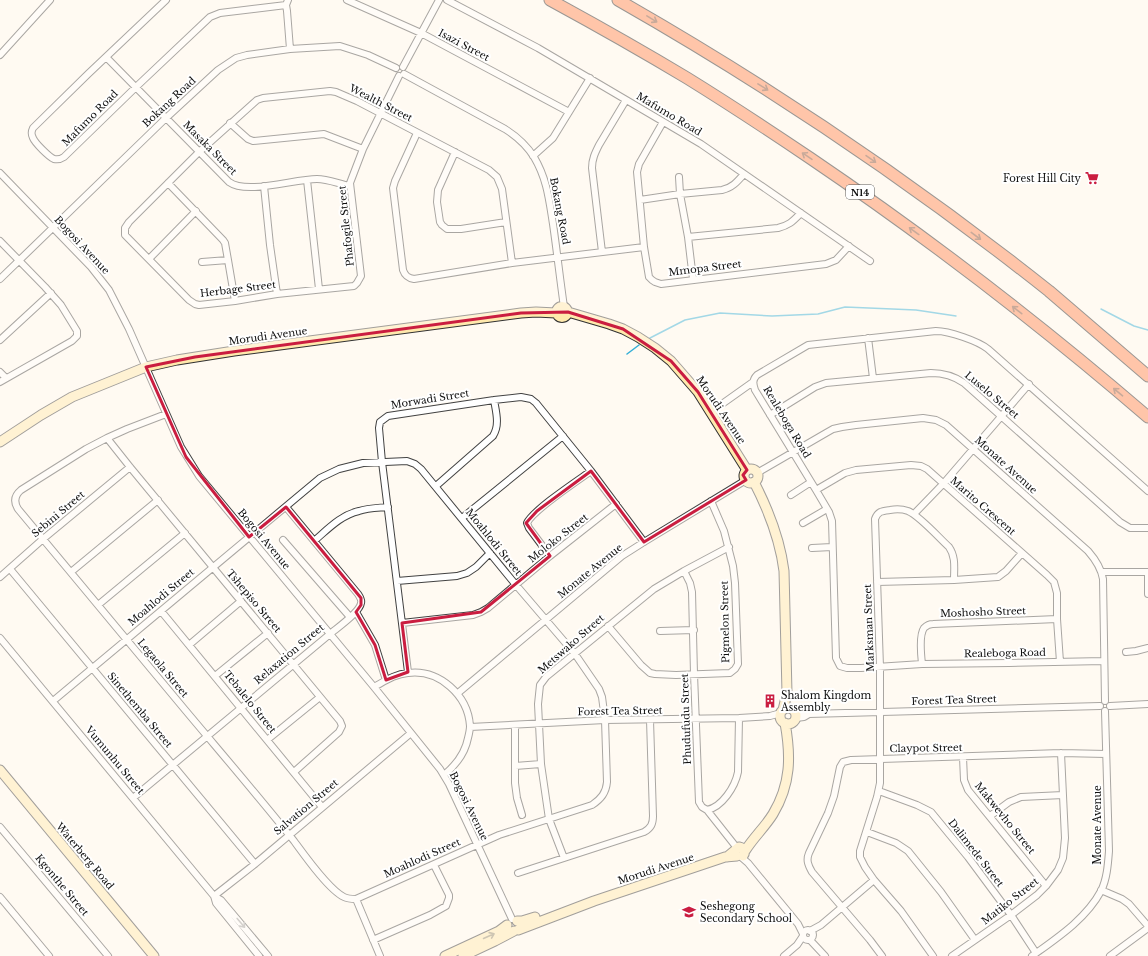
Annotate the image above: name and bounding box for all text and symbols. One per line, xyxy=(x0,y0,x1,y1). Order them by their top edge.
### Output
one-way arrow xyxy=(646,16,658,24)
street label: Isazi Street xyxy=(436,26,492,64)
street label: Bokang Road xyxy=(140,74,199,130)
street label: Wealth Street xyxy=(346,81,415,125)
one-way arrow xyxy=(757,83,768,91)
street label: Mafumo Road xyxy=(59,87,121,149)
street label: Mafumo Road xyxy=(634,89,704,139)
street label: Masaka Street xyxy=(180,118,240,178)
one-way arrow xyxy=(802,152,813,160)
one-way arrow xyxy=(866,155,877,163)
supermarket icon: Forest Hill City xyxy=(1084,170,1100,186)
place label: Forest Hill City xyxy=(1003,172,1082,185)
street label: Bokang Road xyxy=(547,176,573,246)
street label: Phafogile Street xyxy=(335,185,357,267)
road number: N14 xyxy=(846,185,874,199)
street label: Bogosi Avenue xyxy=(52,213,113,277)
one-way arrow xyxy=(908,227,919,235)
one-way arrow xyxy=(971,232,982,240)
street label: Mmopa Street xyxy=(668,257,742,279)
street label: Herbage Street xyxy=(199,278,277,300)
one-way arrow xyxy=(1012,305,1023,314)
street label: Morudi Avenue xyxy=(228,324,308,348)
street label: Luselo Street xyxy=(962,368,1022,422)
street label: Morudi Avenue xyxy=(693,373,749,447)
street label: Realeboga Road xyxy=(760,383,814,461)
street label: Morwadi Street xyxy=(390,386,470,412)
one-way arrow xyxy=(1113,387,1124,396)
street label: Monate Avenue xyxy=(972,434,1040,497)
street label: Marito Crescent xyxy=(948,474,1019,538)
street label: Sebini Street xyxy=(29,488,87,540)
street label: Bogosi Avenue xyxy=(235,506,293,572)
street label: Moahlodi Street xyxy=(463,506,525,578)
street label: Moloko Street xyxy=(526,511,591,565)
street label: Monate Avenue xyxy=(555,541,625,601)
street label: Moahlodi Street xyxy=(125,565,197,628)
street label: Tshepiso Street xyxy=(224,567,284,635)
street label: Pigmelon Street xyxy=(718,581,732,663)
street label: Marksman Street xyxy=(861,584,877,672)
street label: Moshosho Street xyxy=(940,604,1026,620)
street label: Metswako Street xyxy=(535,611,607,676)
street label: Relaxation Street xyxy=(251,621,327,687)
street label: Legaola Street xyxy=(135,636,191,700)
street label: Realeboga Road xyxy=(964,646,1046,660)
street label: Tebalelo Street xyxy=(221,668,279,736)
street label: Sinethemba Street xyxy=(105,670,175,751)
street label: Phudufudu Street xyxy=(678,673,694,765)
place label: Shalom Kingdom Assembly xyxy=(780,689,872,714)
street label: Forest Tea Street xyxy=(911,692,997,708)
building icon: Shalom Kingdom Assembly xyxy=(762,693,778,709)
street label: Forest Tea Street xyxy=(577,704,663,718)
street label: Vumunhu Street xyxy=(82,722,147,797)
street label: Claypot Street xyxy=(889,741,963,755)
street label: Bogosi Avenue xyxy=(447,769,491,843)
street label: Salvation Street xyxy=(271,776,341,838)
street label: Makwevho Street xyxy=(972,779,1038,857)
street label: Monate Avenue xyxy=(1091,785,1104,865)
street label: Dalimede Street xyxy=(945,816,1007,890)
street label: Waterberg Road xyxy=(53,819,117,892)
street label: Moahlodi Street xyxy=(382,835,463,881)
street label: Morudi Avenue xyxy=(616,850,696,887)
street label: Kgonthe Street xyxy=(32,852,92,919)
street label: Matiko Street xyxy=(979,875,1041,927)
place label: Seshegong Secondary School xyxy=(700,900,792,925)
school or university icon: Seshegong Secondary School xyxy=(681,904,697,920)
one-way arrow xyxy=(236,918,245,929)
one-way arrow xyxy=(483,931,495,939)

